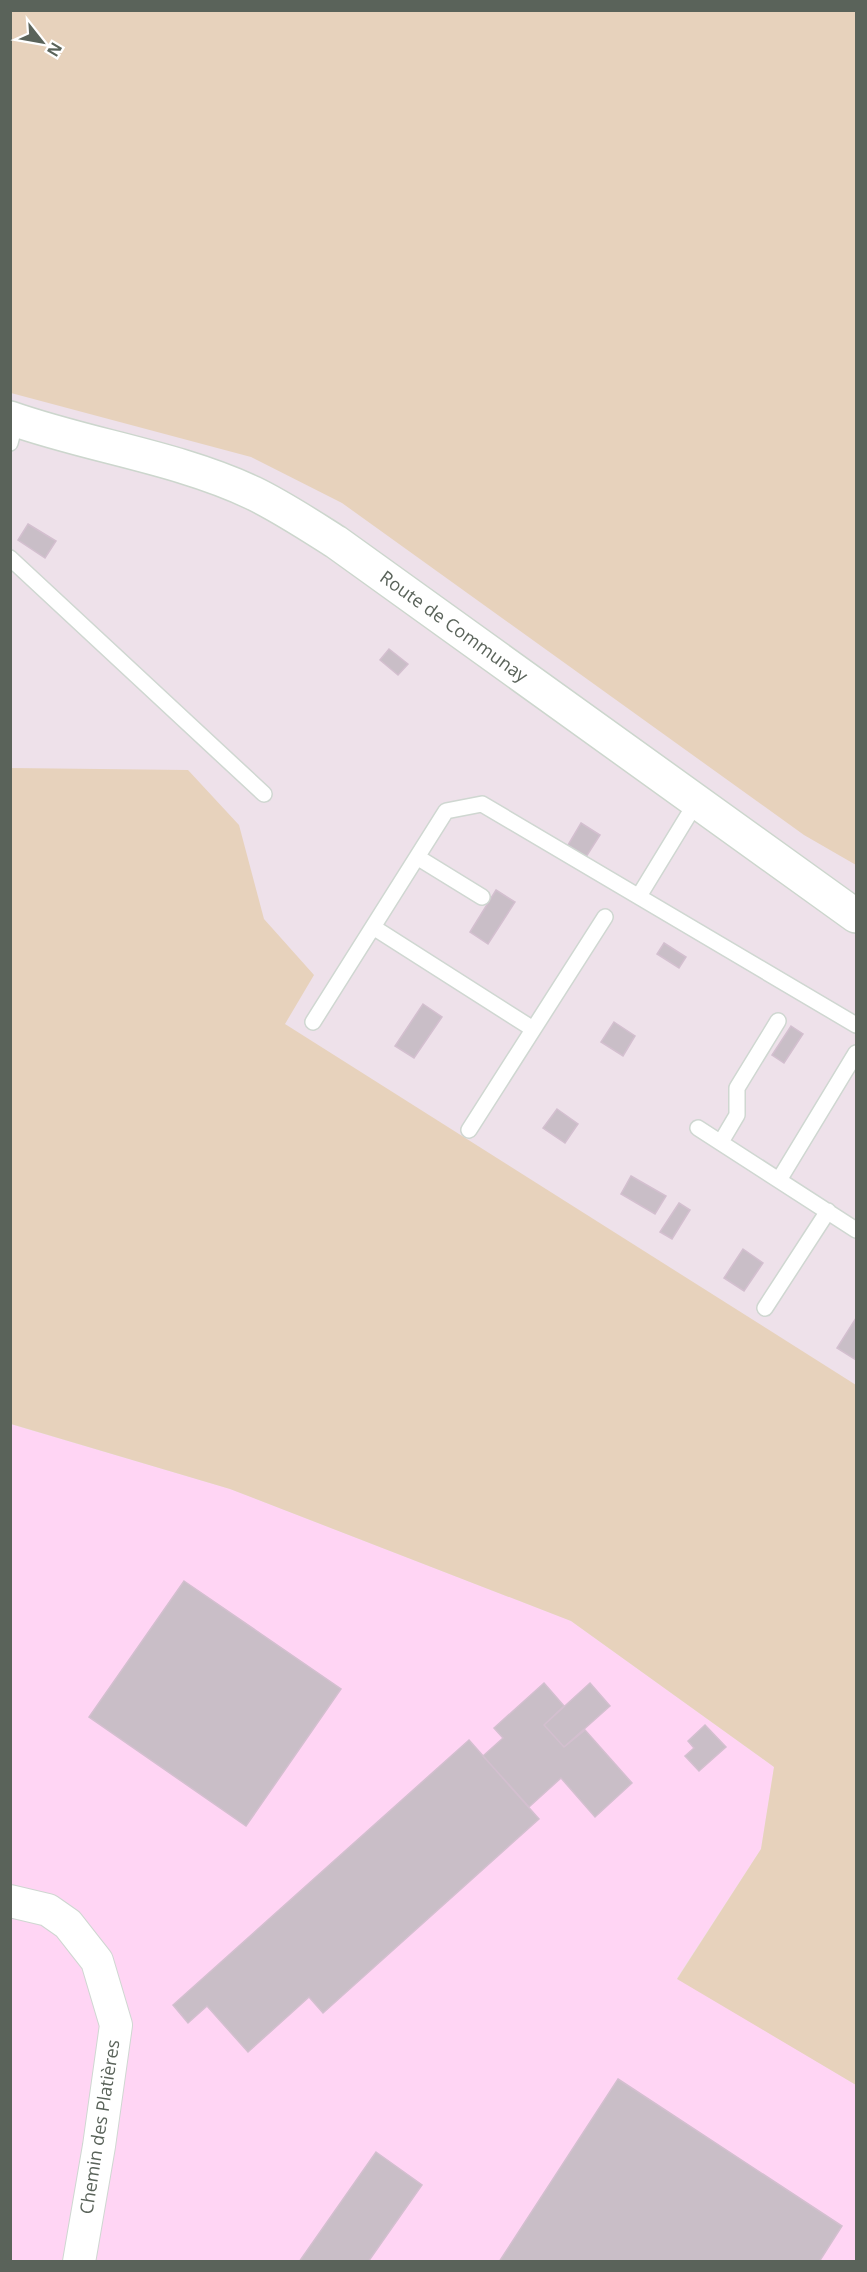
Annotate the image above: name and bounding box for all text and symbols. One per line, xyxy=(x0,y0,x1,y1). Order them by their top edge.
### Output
north arrow xyxy=(12,12,72,72)
text: N xyxy=(42,38,68,61)
street label: Route de Communay xyxy=(376,565,534,688)
street label: Chemin des Platières xyxy=(73,2038,125,2216)

